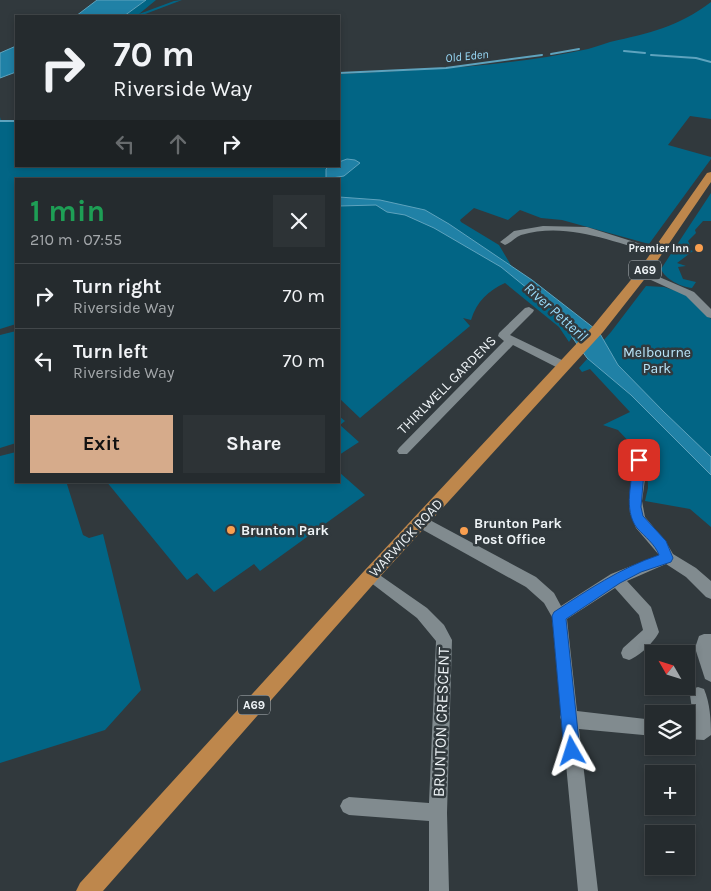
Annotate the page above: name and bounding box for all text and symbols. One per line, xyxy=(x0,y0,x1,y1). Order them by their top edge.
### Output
text: 70 m xyxy=(113,34,195,75)
icon: right xyxy=(30,35,95,100)
water label: Old Eden xyxy=(445,47,489,65)
text: Riverside Way xyxy=(113,76,252,102)
icon: left xyxy=(111,130,139,158)
icon: ahead xyxy=(164,130,192,158)
icon: right xyxy=(217,130,245,158)
text: 1 min xyxy=(30,193,105,229)
button: close xyxy=(273,195,325,247)
text: 210 m · 07:55 xyxy=(30,230,122,249)
place label: Premier Inn xyxy=(628,242,689,255)
marker: Premier Inn xyxy=(693,242,705,254)
road number: A69 xyxy=(629,260,661,280)
text: Turn right xyxy=(73,276,162,298)
water label: River Petteril xyxy=(521,279,591,345)
icon: right xyxy=(30,282,58,310)
text: 70 m xyxy=(283,285,325,307)
text: Riverside Way xyxy=(73,298,174,317)
street label: THIRLWELL GARDENS xyxy=(394,332,500,438)
text: Turn left xyxy=(73,341,148,363)
park label: Melbourne Park xyxy=(623,344,691,377)
icon: left xyxy=(30,347,58,375)
text: 70 m xyxy=(283,350,325,372)
text: Riverside Way xyxy=(73,363,174,382)
button: Exit xyxy=(30,415,173,473)
button: Share xyxy=(183,415,325,473)
pin xyxy=(618,439,660,481)
icon: arrive xyxy=(625,446,653,474)
street label: WARWICK ROAD xyxy=(366,495,446,581)
place label: Brunton Park Post Office xyxy=(474,515,563,548)
place label: Brunton Park xyxy=(241,522,330,539)
marker: Brunton Park xyxy=(225,524,237,536)
marker: Brunton Park Post Office xyxy=(458,525,470,537)
north arrow xyxy=(645,645,695,695)
map controls xyxy=(645,645,695,875)
street label: BRUNTON CRESCENT xyxy=(429,647,453,797)
road number: A69 xyxy=(238,696,270,714)
button: layers xyxy=(645,705,695,755)
position arrow xyxy=(545,724,597,776)
button: + xyxy=(645,765,695,815)
button: − xyxy=(645,825,695,875)

